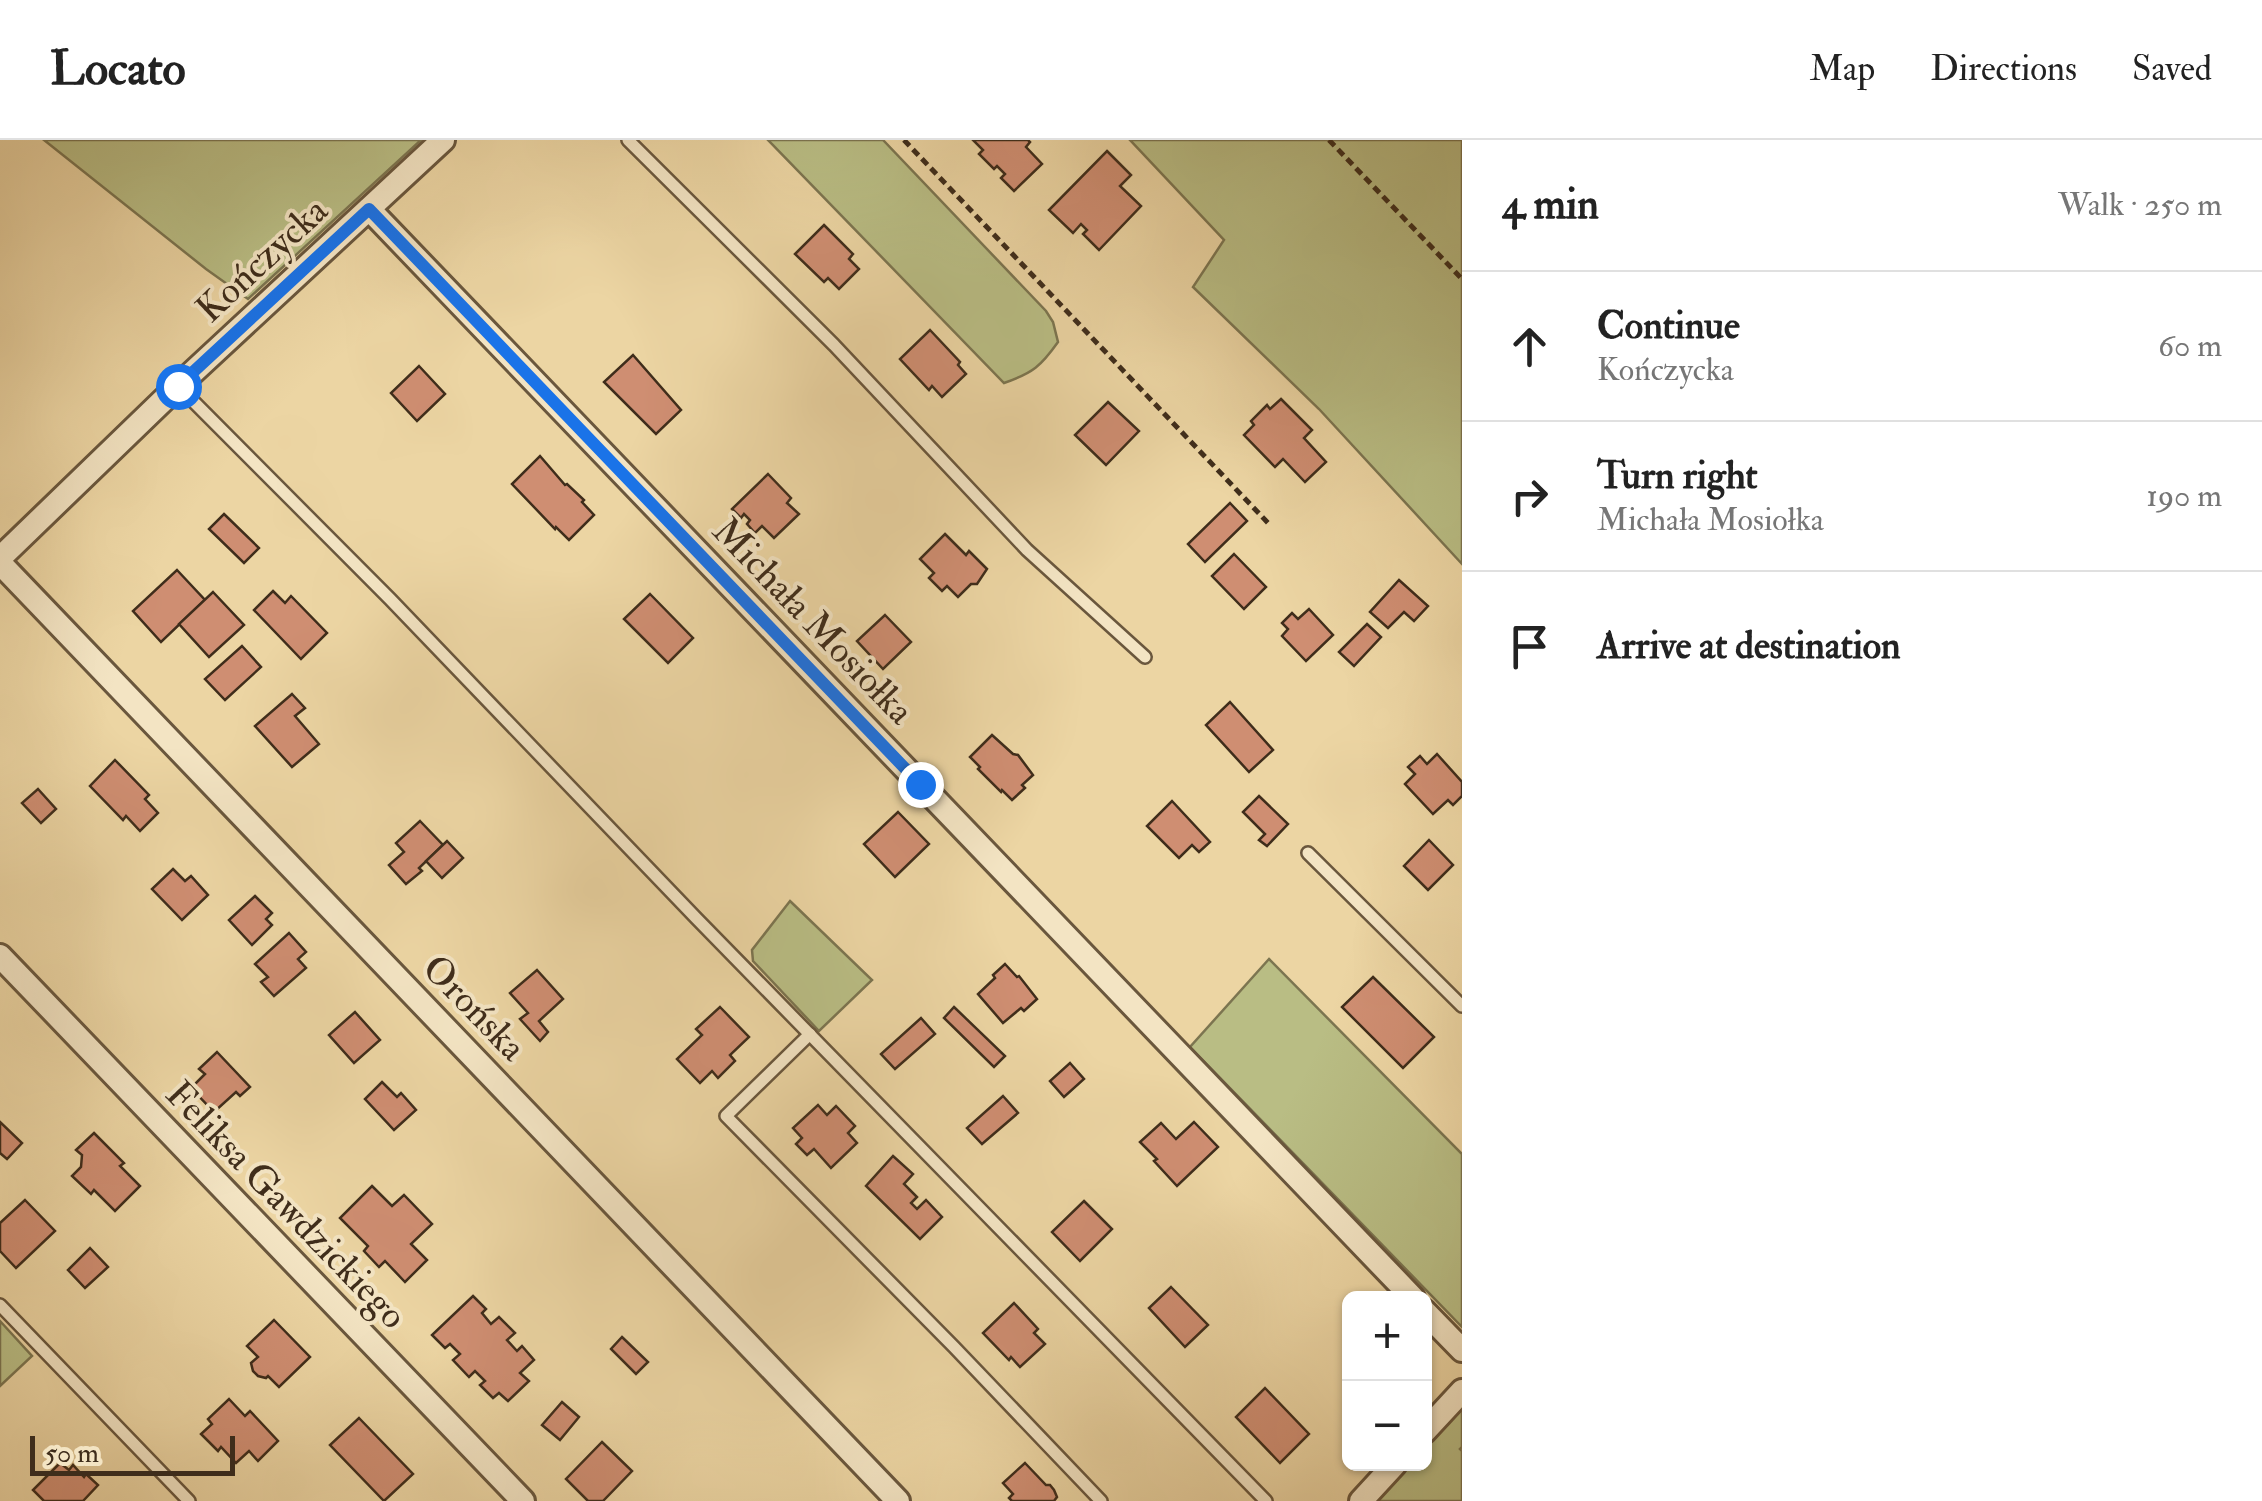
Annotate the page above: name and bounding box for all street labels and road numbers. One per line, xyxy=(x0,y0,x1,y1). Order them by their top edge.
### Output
street label: Kończycka xyxy=(186,187,338,333)
street label: Michała Mosiołka xyxy=(702,507,924,735)
street label: Orońska xyxy=(412,945,536,1071)
street label: Feliksa Gawdzickiego xyxy=(155,1071,417,1339)

